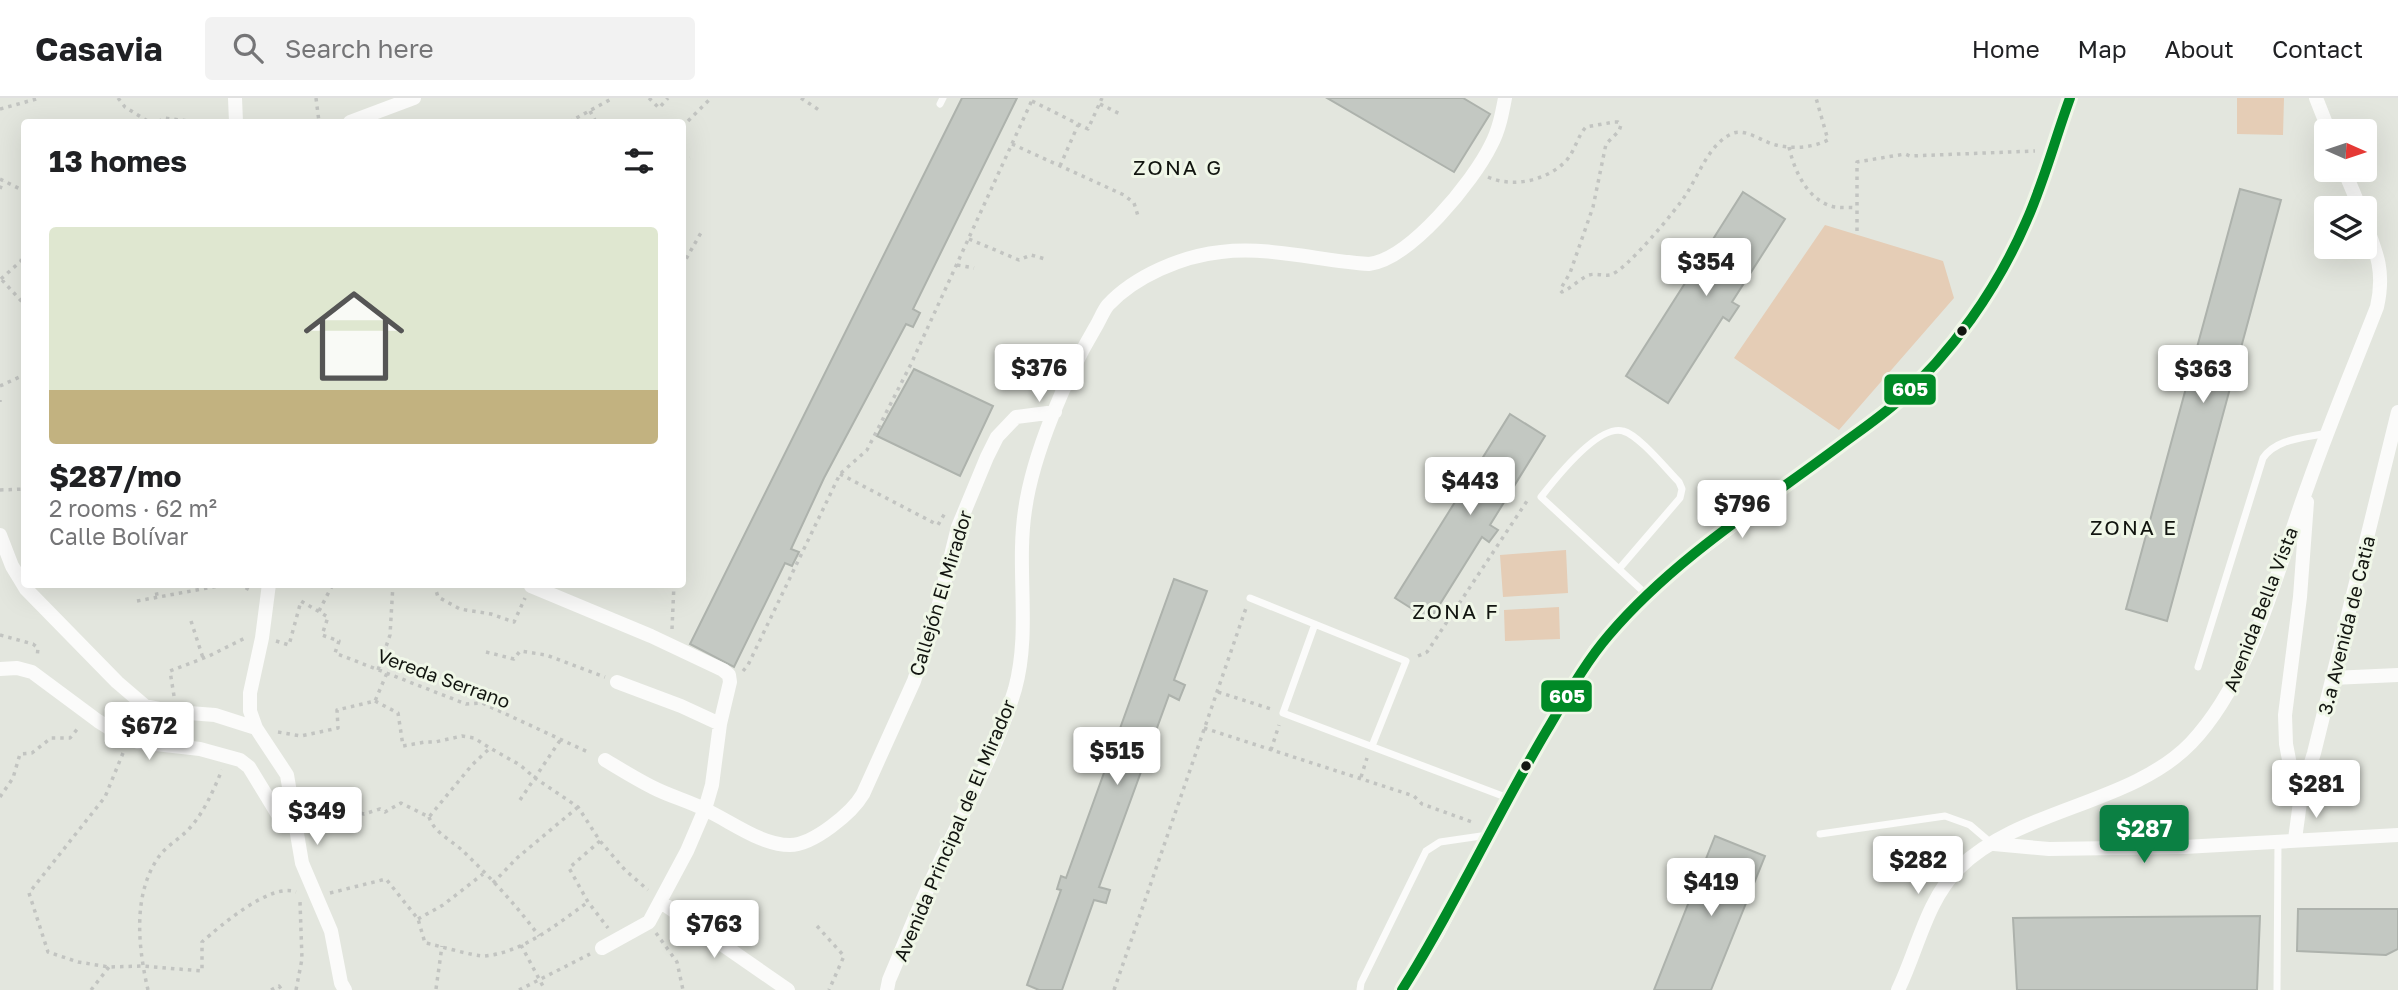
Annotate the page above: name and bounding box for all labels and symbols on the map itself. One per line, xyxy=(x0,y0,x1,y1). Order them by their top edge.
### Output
north arrow xyxy=(2314,119,2376,182)
district label: ZONA G xyxy=(1133,154,1223,180)
pin: $354 xyxy=(1665,238,1747,298)
unlabelled marker xyxy=(1955,324,1969,338)
pin: $376 xyxy=(998,344,1080,404)
pin: $363 xyxy=(2162,345,2244,405)
line badge: 605 xyxy=(1883,373,1937,406)
text: 605 xyxy=(1892,377,1928,400)
pin: $443 xyxy=(1429,458,1511,517)
pin: $796 xyxy=(1701,480,1783,540)
street label: Callejón El Mirador xyxy=(904,507,976,679)
district label: ZONA E xyxy=(2090,514,2178,540)
street label: Avenida Bella Vista xyxy=(2218,523,2302,695)
street label: 3.ª Avenida de Catia xyxy=(2313,533,2379,717)
district label: ZONA F xyxy=(1412,598,1500,624)
street label: Vereda Serrano xyxy=(374,643,514,713)
line badge: 605 xyxy=(1540,679,1593,713)
text: 605 xyxy=(1549,684,1585,707)
street label: Avenida Principal de El Mirador xyxy=(888,695,1020,964)
pin: $672 xyxy=(108,702,190,762)
pin: $515 xyxy=(1076,728,1158,787)
unlabelled marker xyxy=(1519,759,1533,773)
pin: $281 xyxy=(2275,760,2357,820)
pin: $349 xyxy=(276,788,358,847)
pin: $287 xyxy=(2103,806,2185,865)
pin: $282 xyxy=(1877,836,1959,896)
pin: $419 xyxy=(1670,858,1752,918)
pin: $763 xyxy=(673,900,755,960)

